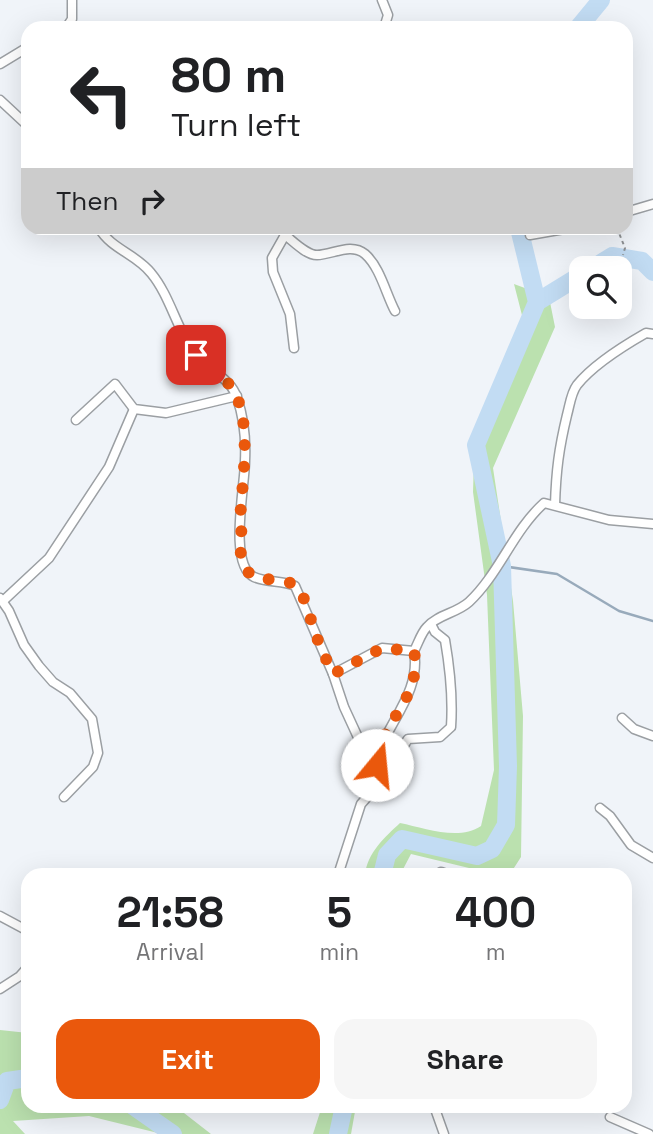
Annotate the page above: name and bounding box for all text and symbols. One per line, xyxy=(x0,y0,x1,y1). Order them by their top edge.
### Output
text: 80 m xyxy=(171,44,286,106)
icon: left xyxy=(56,49,147,140)
text: Turn left xyxy=(171,105,301,145)
icon: right xyxy=(133,182,171,220)
text: Then xyxy=(56,184,119,218)
map controls xyxy=(569,256,632,319)
button: search xyxy=(569,256,632,319)
pin xyxy=(166,325,226,385)
icon: arrive xyxy=(177,336,215,374)
position arrow xyxy=(340,728,414,802)
text: 21:58 xyxy=(117,886,224,939)
text: 5 xyxy=(327,886,352,939)
text: 400 xyxy=(455,886,536,939)
text: Arrival xyxy=(136,937,204,967)
text: min xyxy=(320,937,359,967)
text: m xyxy=(486,937,505,967)
button: Exit xyxy=(56,1019,320,1099)
button: Share xyxy=(334,1019,597,1099)

